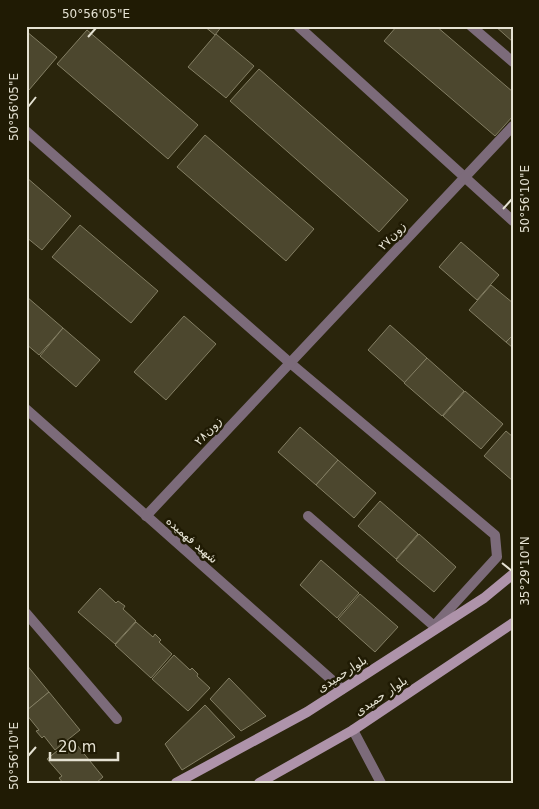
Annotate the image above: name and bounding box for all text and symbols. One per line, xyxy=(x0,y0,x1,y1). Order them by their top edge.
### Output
text: 50°56'05"E xyxy=(62,7,130,21)
text: 50°56'05"E xyxy=(7,73,21,141)
text: 50°56'10"E xyxy=(518,165,532,233)
street label: زون۲۷ xyxy=(376,219,409,254)
street label: زون۲۸ xyxy=(192,414,225,449)
street label: شهید فهمیده xyxy=(163,514,221,566)
text: 35°29'10"N xyxy=(518,536,532,606)
street label: بلوارحمیدی xyxy=(315,653,370,696)
street label: بلوار حمیدی xyxy=(352,673,410,719)
text: 50°56'10"E xyxy=(7,722,21,790)
scale bar xyxy=(50,729,118,761)
text: 20 m xyxy=(58,738,96,756)

